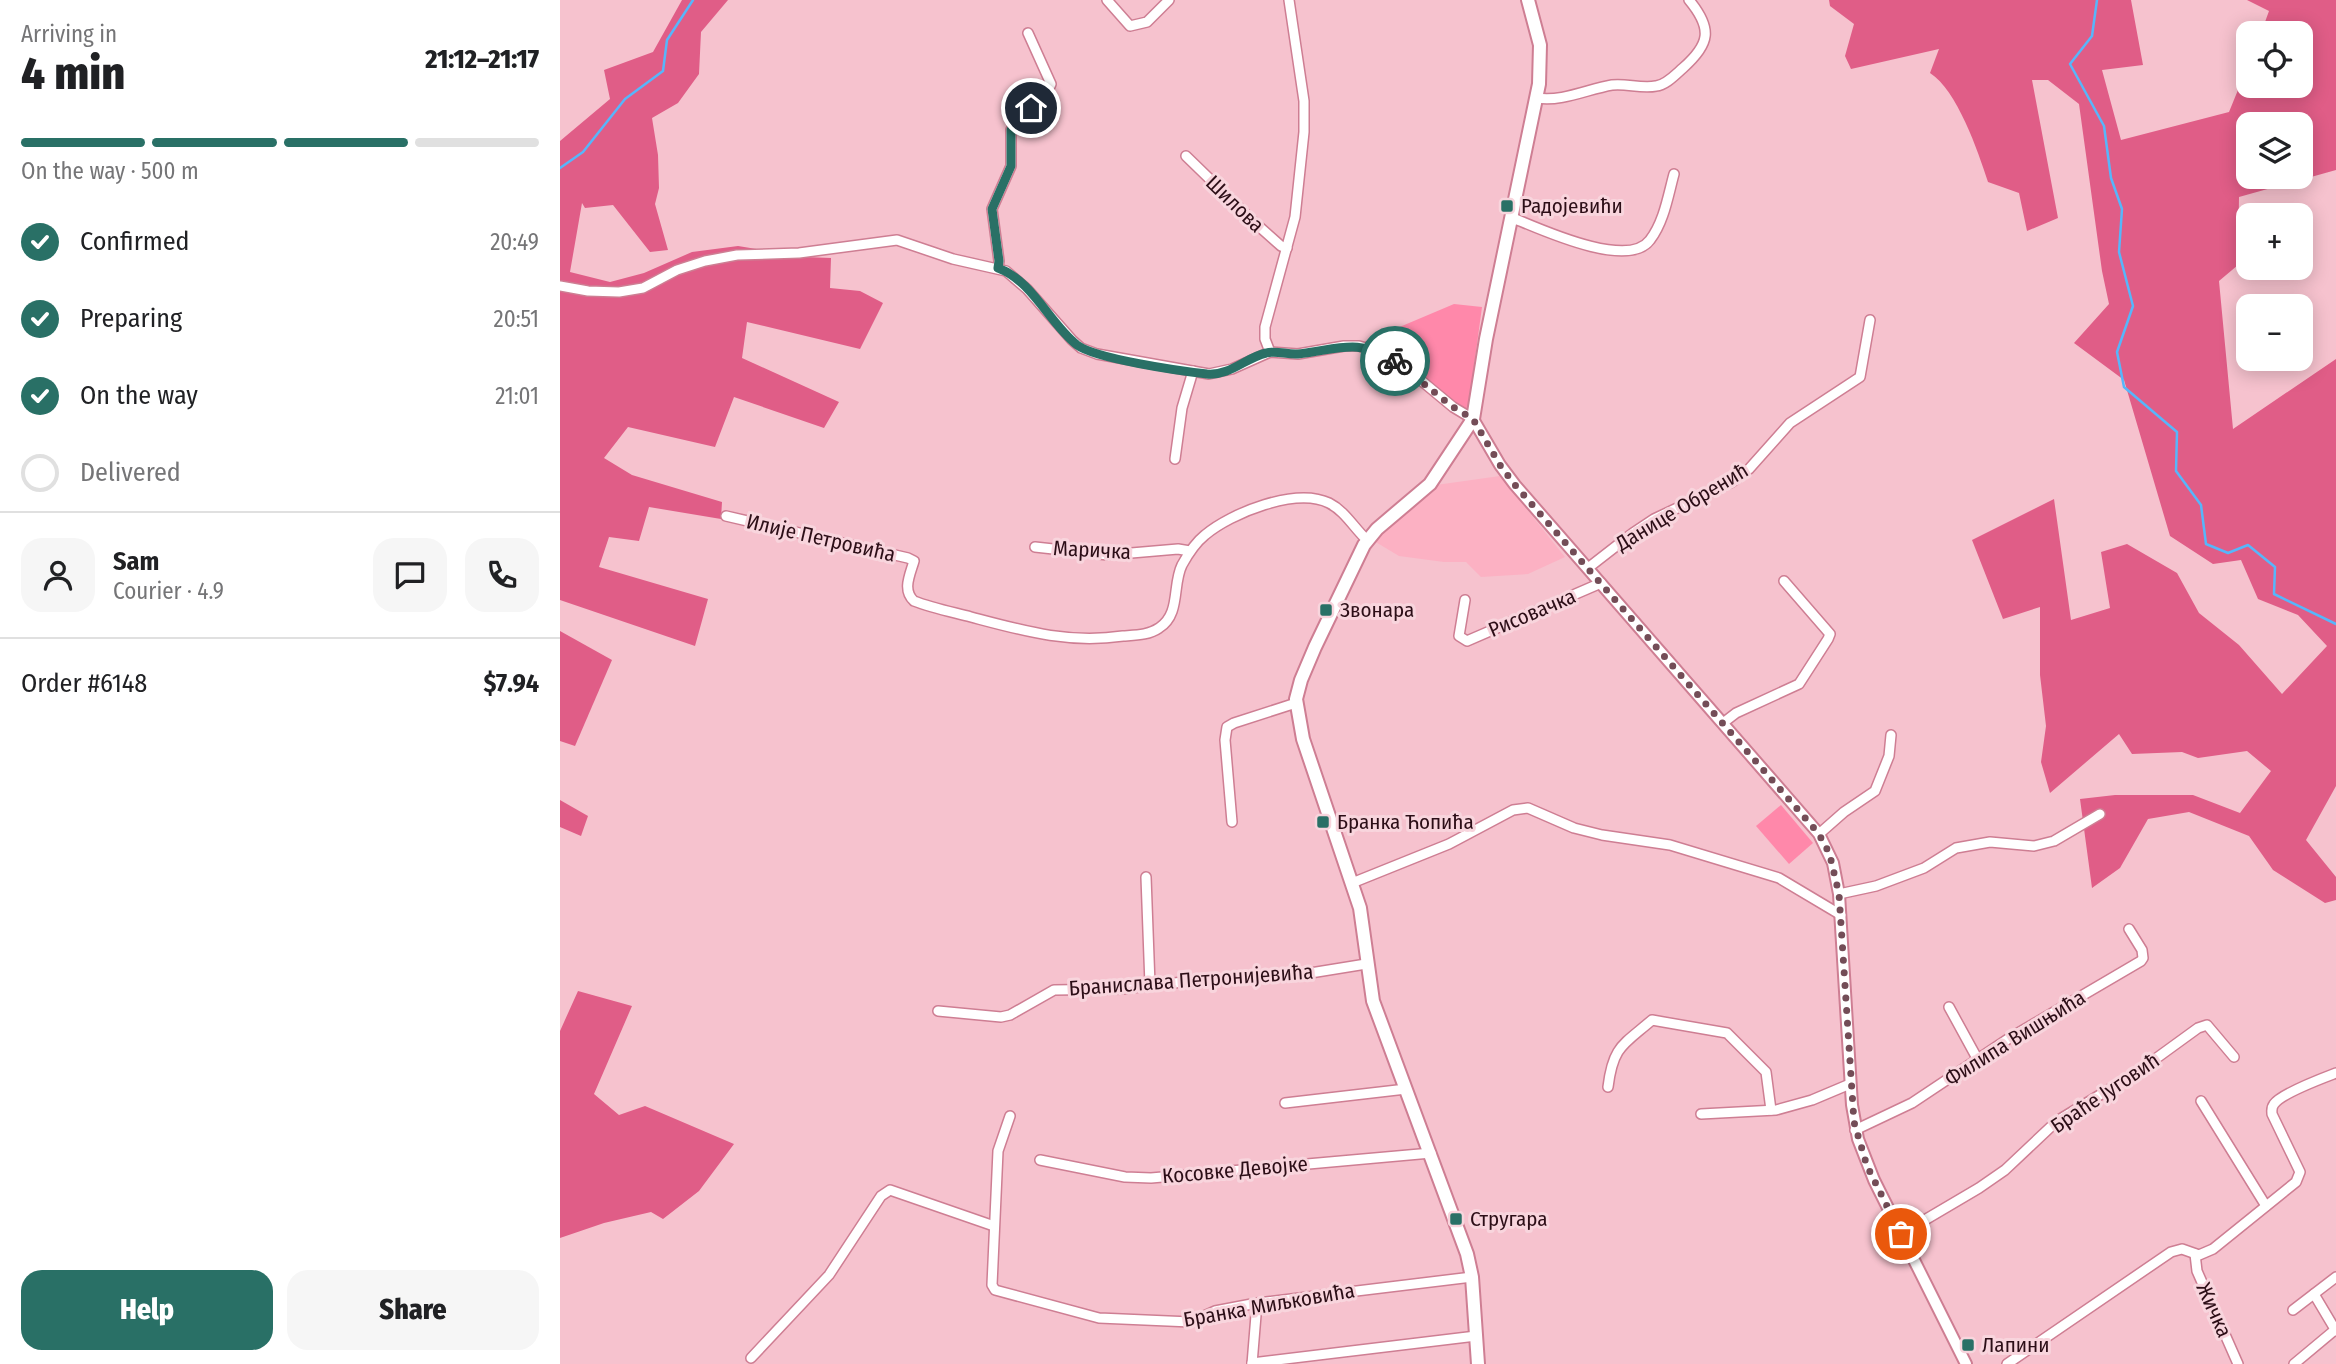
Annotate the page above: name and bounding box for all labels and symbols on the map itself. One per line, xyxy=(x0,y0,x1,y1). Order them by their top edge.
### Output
pin xyxy=(1001,78,1061,138)
street label: Шилова xyxy=(1200,170,1270,238)
place label: Радојевићи xyxy=(1521,193,1623,219)
marker: Радојевићи xyxy=(1499,198,1515,214)
courier xyxy=(1360,326,1430,396)
street label: Данице Обренић xyxy=(1610,457,1753,557)
street label: Илије Петровића xyxy=(744,508,898,568)
street label: Маричка xyxy=(1052,535,1132,565)
street label: Рисовачка xyxy=(1484,583,1580,643)
place label: Звонара xyxy=(1340,597,1414,623)
marker: Звонара xyxy=(1318,602,1334,618)
place label: Бранка Ћопића xyxy=(1337,809,1474,835)
marker: Бранка Ћопића xyxy=(1315,814,1331,830)
street label: Бранислава Петронијевића xyxy=(1068,958,1314,1002)
street label: Филипа Вишњића xyxy=(1940,984,2090,1092)
street label: Браће Југовић xyxy=(2046,1047,2164,1139)
street label: Косовке Девојке xyxy=(1161,1151,1309,1189)
pin xyxy=(1871,1204,1931,1264)
place label: Стругара xyxy=(1470,1206,1548,1232)
marker: Стругара xyxy=(1448,1211,1464,1227)
street label: Бранка Миљковића xyxy=(1181,1277,1357,1333)
street label: Жичка xyxy=(2191,1279,2237,1341)
place label: Лапини xyxy=(1982,1332,2050,1358)
marker: Лапини xyxy=(1960,1337,1976,1353)

